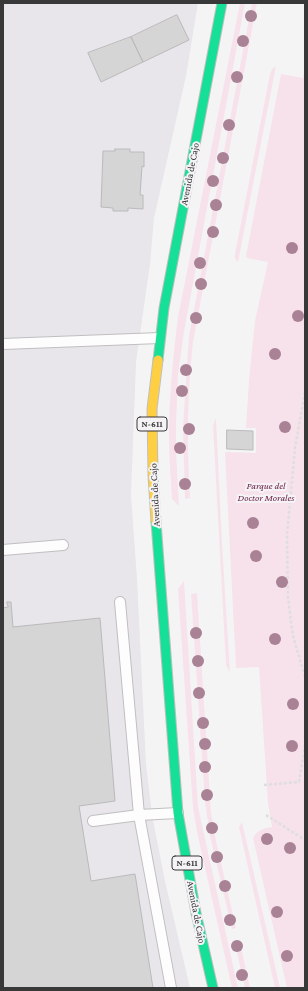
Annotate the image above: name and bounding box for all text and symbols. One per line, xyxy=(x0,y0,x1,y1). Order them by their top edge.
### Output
street label: Avenida de Cajo xyxy=(178,142,202,206)
road number: N-611 xyxy=(137,417,167,431)
street label: Avenida de Cajo xyxy=(147,463,163,527)
park label: Parque del Doctor Morales xyxy=(238,480,294,504)
road number: N-611 xyxy=(172,856,202,870)
street label: Avenida de Cajo xyxy=(184,880,208,944)

